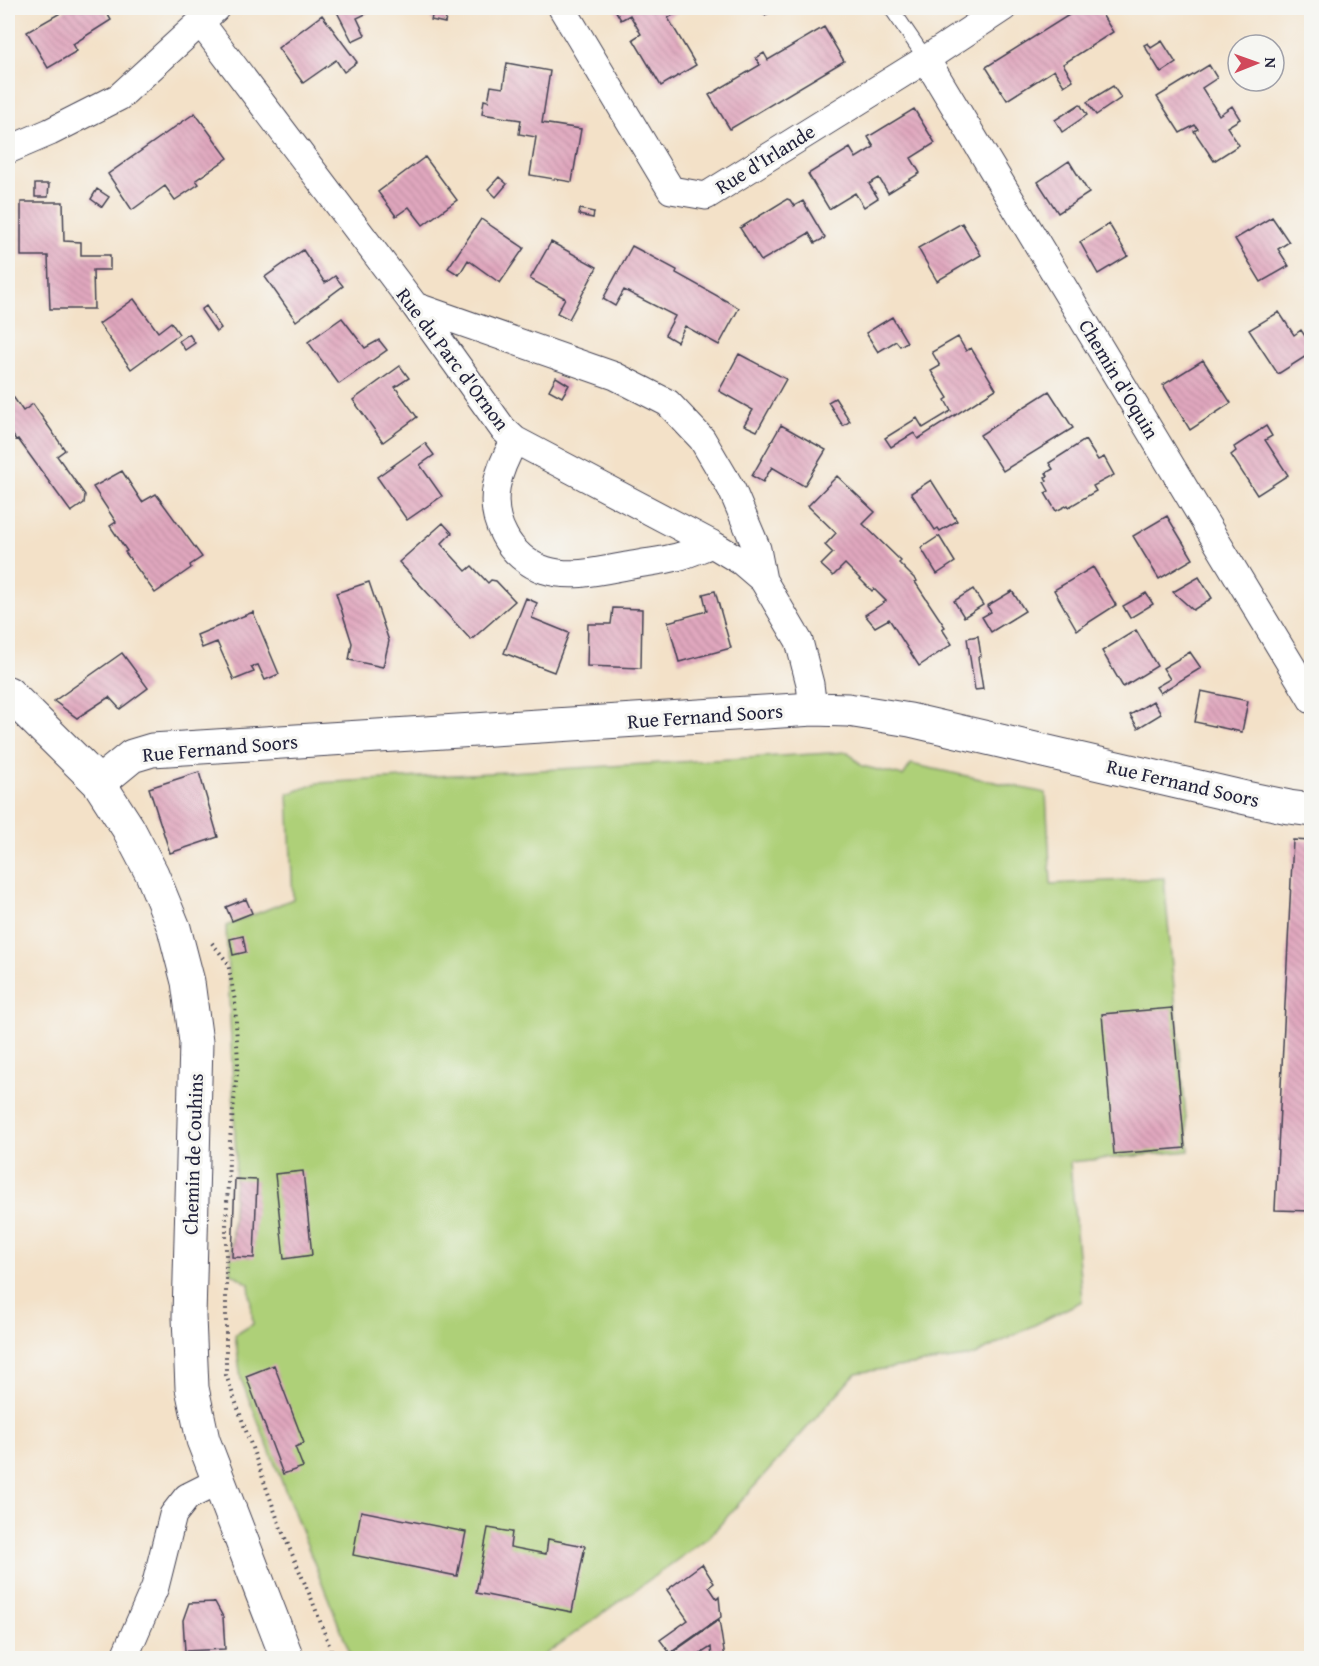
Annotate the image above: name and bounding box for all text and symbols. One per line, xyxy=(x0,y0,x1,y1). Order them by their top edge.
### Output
north arrow xyxy=(1226,33,1286,93)
text: N xyxy=(1259,57,1283,69)
street label: Rue d'Irlande xyxy=(709,116,820,201)
street label: Rue du Parc d'Ornon xyxy=(390,281,517,436)
street label: Chemin d'Oquin xyxy=(1072,313,1167,444)
street label: Rue Fernand Soors xyxy=(626,696,784,735)
street label: Rue Fernand Soors xyxy=(141,726,299,769)
street label: Rue Fernand Soors xyxy=(1104,751,1262,814)
street label: Chemin de Couhins xyxy=(175,1073,210,1235)

